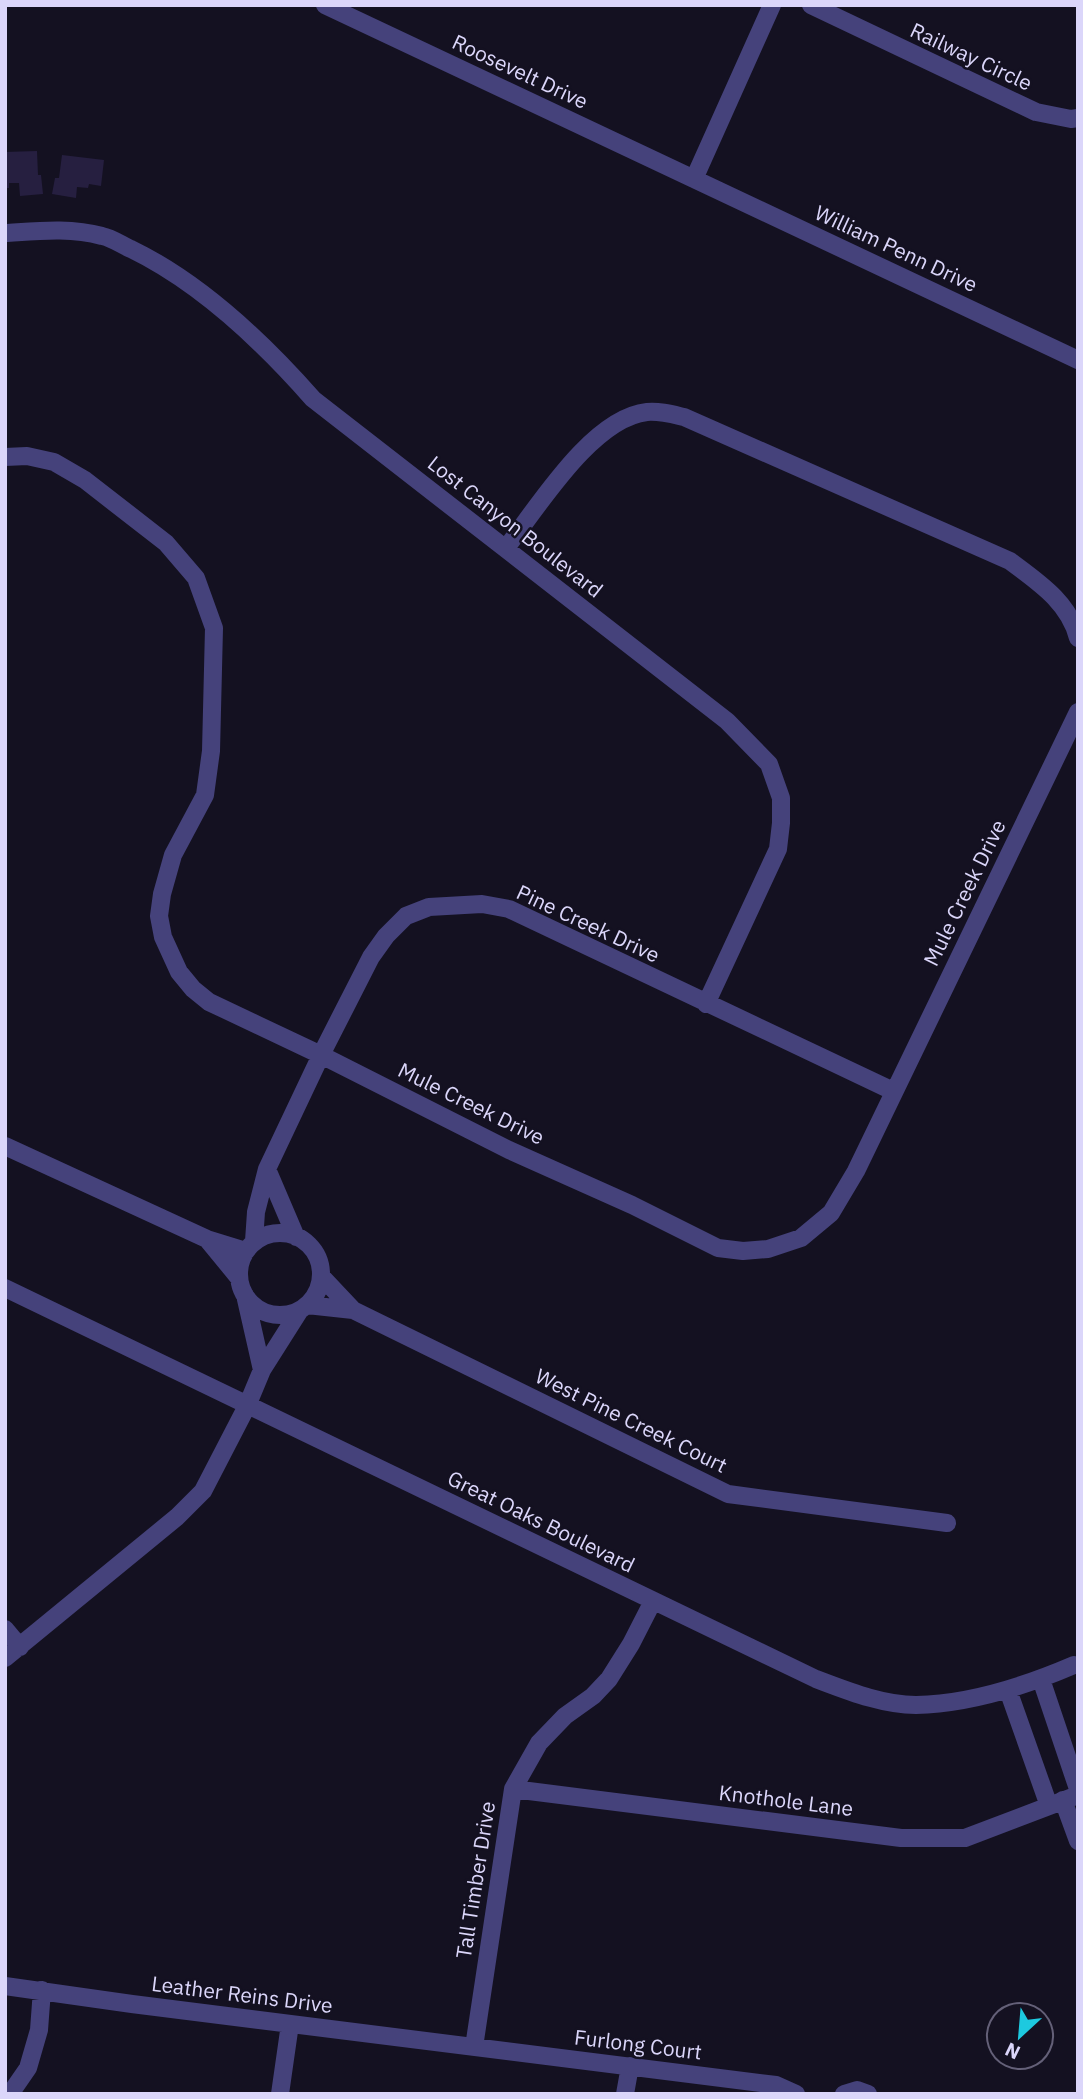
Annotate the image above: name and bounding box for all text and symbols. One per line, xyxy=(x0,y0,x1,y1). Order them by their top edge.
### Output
street label: Railway Circle xyxy=(906,16,1037,97)
street label: Roosevelt Drive xyxy=(448,27,593,115)
street label: William Penn Drive xyxy=(811,198,982,298)
street label: Lost Canyon Boulevard xyxy=(422,449,609,603)
street label: Mule Creek Drive xyxy=(917,815,1012,970)
street label: Pine Creek Drive xyxy=(512,878,665,969)
street label: Mule Creek Drive xyxy=(394,1056,549,1151)
street label: West Pine Creek Court xyxy=(531,1361,732,1479)
street label: Great Oaks Boulevard xyxy=(443,1464,640,1579)
street label: Knothole Lane xyxy=(717,1778,855,1822)
street label: Tall Timber Drive xyxy=(449,1799,501,1960)
street label: Leather Reins Drive xyxy=(150,1969,334,2019)
north arrow xyxy=(985,2001,1055,2071)
street label: Furlong Court xyxy=(573,2022,703,2066)
text: N xyxy=(1001,2037,1024,2065)

